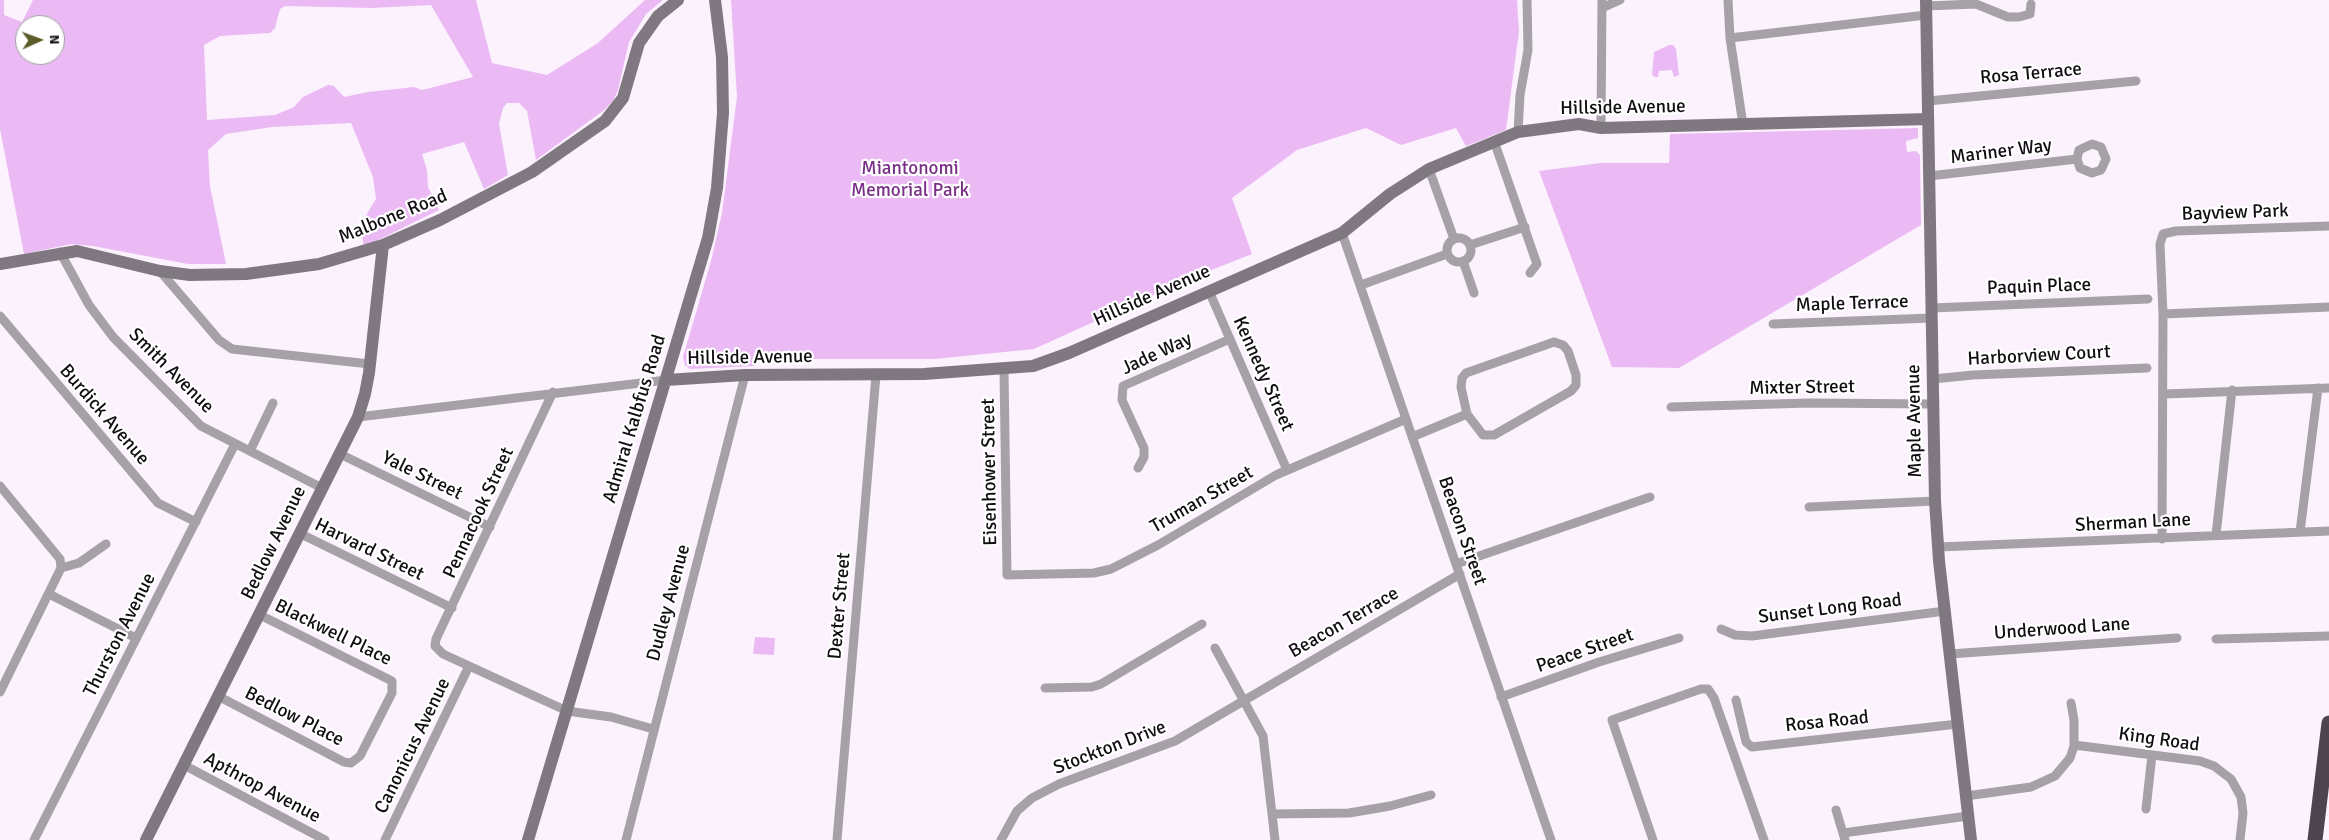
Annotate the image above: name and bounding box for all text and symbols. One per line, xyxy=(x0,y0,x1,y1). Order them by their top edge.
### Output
north arrow xyxy=(15,15,65,65)
text: N xyxy=(46,34,63,45)
street label: Rosa Terrace xyxy=(1979,58,2083,90)
street label: Hillside Avenue xyxy=(1560,96,1686,120)
street label: Mariner Way xyxy=(1949,134,2053,170)
park label: Miantonomi Memorial Park xyxy=(851,158,969,202)
street label: Malbone Road xyxy=(335,185,451,249)
street label: Bayview Park xyxy=(2181,200,2289,226)
street label: Hillside Avenue xyxy=(1090,260,1214,332)
street label: Paquin Place xyxy=(1986,274,2092,300)
street label: Maple Terrace xyxy=(1795,291,1909,317)
street label: Kennedy Street xyxy=(1227,313,1299,435)
street label: Smith Avenue xyxy=(124,324,218,418)
street label: Jade Way xyxy=(1118,328,1196,380)
street label: Admiral Kalbfus Road xyxy=(599,332,671,506)
street label: Harborview Court xyxy=(1967,341,2111,371)
street label: Hillside Avenue xyxy=(687,346,813,370)
street label: Burdick Avenue xyxy=(54,360,154,470)
street label: Maple Avenue xyxy=(1903,364,1927,478)
street label: Mixter Street xyxy=(1749,376,1855,400)
street label: Eisenhower Street xyxy=(977,398,1003,546)
street label: Pennacook Street xyxy=(439,444,519,582)
street label: Yale Street xyxy=(378,447,466,505)
street label: Truman Street xyxy=(1147,461,1257,539)
street label: Beacon Street xyxy=(1433,474,1491,588)
street label: Bedlow Avenue xyxy=(237,483,311,603)
street label: Sherman Lane xyxy=(2075,509,2191,537)
street label: Harvard Street xyxy=(311,514,427,586)
street label: Dudley Avenue xyxy=(642,542,696,664)
street label: Dexter Street xyxy=(824,552,856,660)
street label: Thurston Avenue xyxy=(79,569,161,701)
street label: Beacon Terrace xyxy=(1285,582,1403,664)
street label: Sunset Long Road xyxy=(1757,589,1903,629)
street label: Blackwell Place xyxy=(271,595,395,671)
street label: Underwood Lane xyxy=(1993,613,2131,645)
street label: Peace Street xyxy=(1533,624,1637,678)
street label: Canonicus Avenue xyxy=(370,674,456,818)
street label: Bedlow Place xyxy=(241,682,347,752)
street label: Rosa Road xyxy=(1784,706,1870,738)
street label: Stockton Drive xyxy=(1050,716,1170,780)
street label: King Road xyxy=(2117,723,2201,757)
street label: Apthrop Avenue xyxy=(200,748,324,828)

